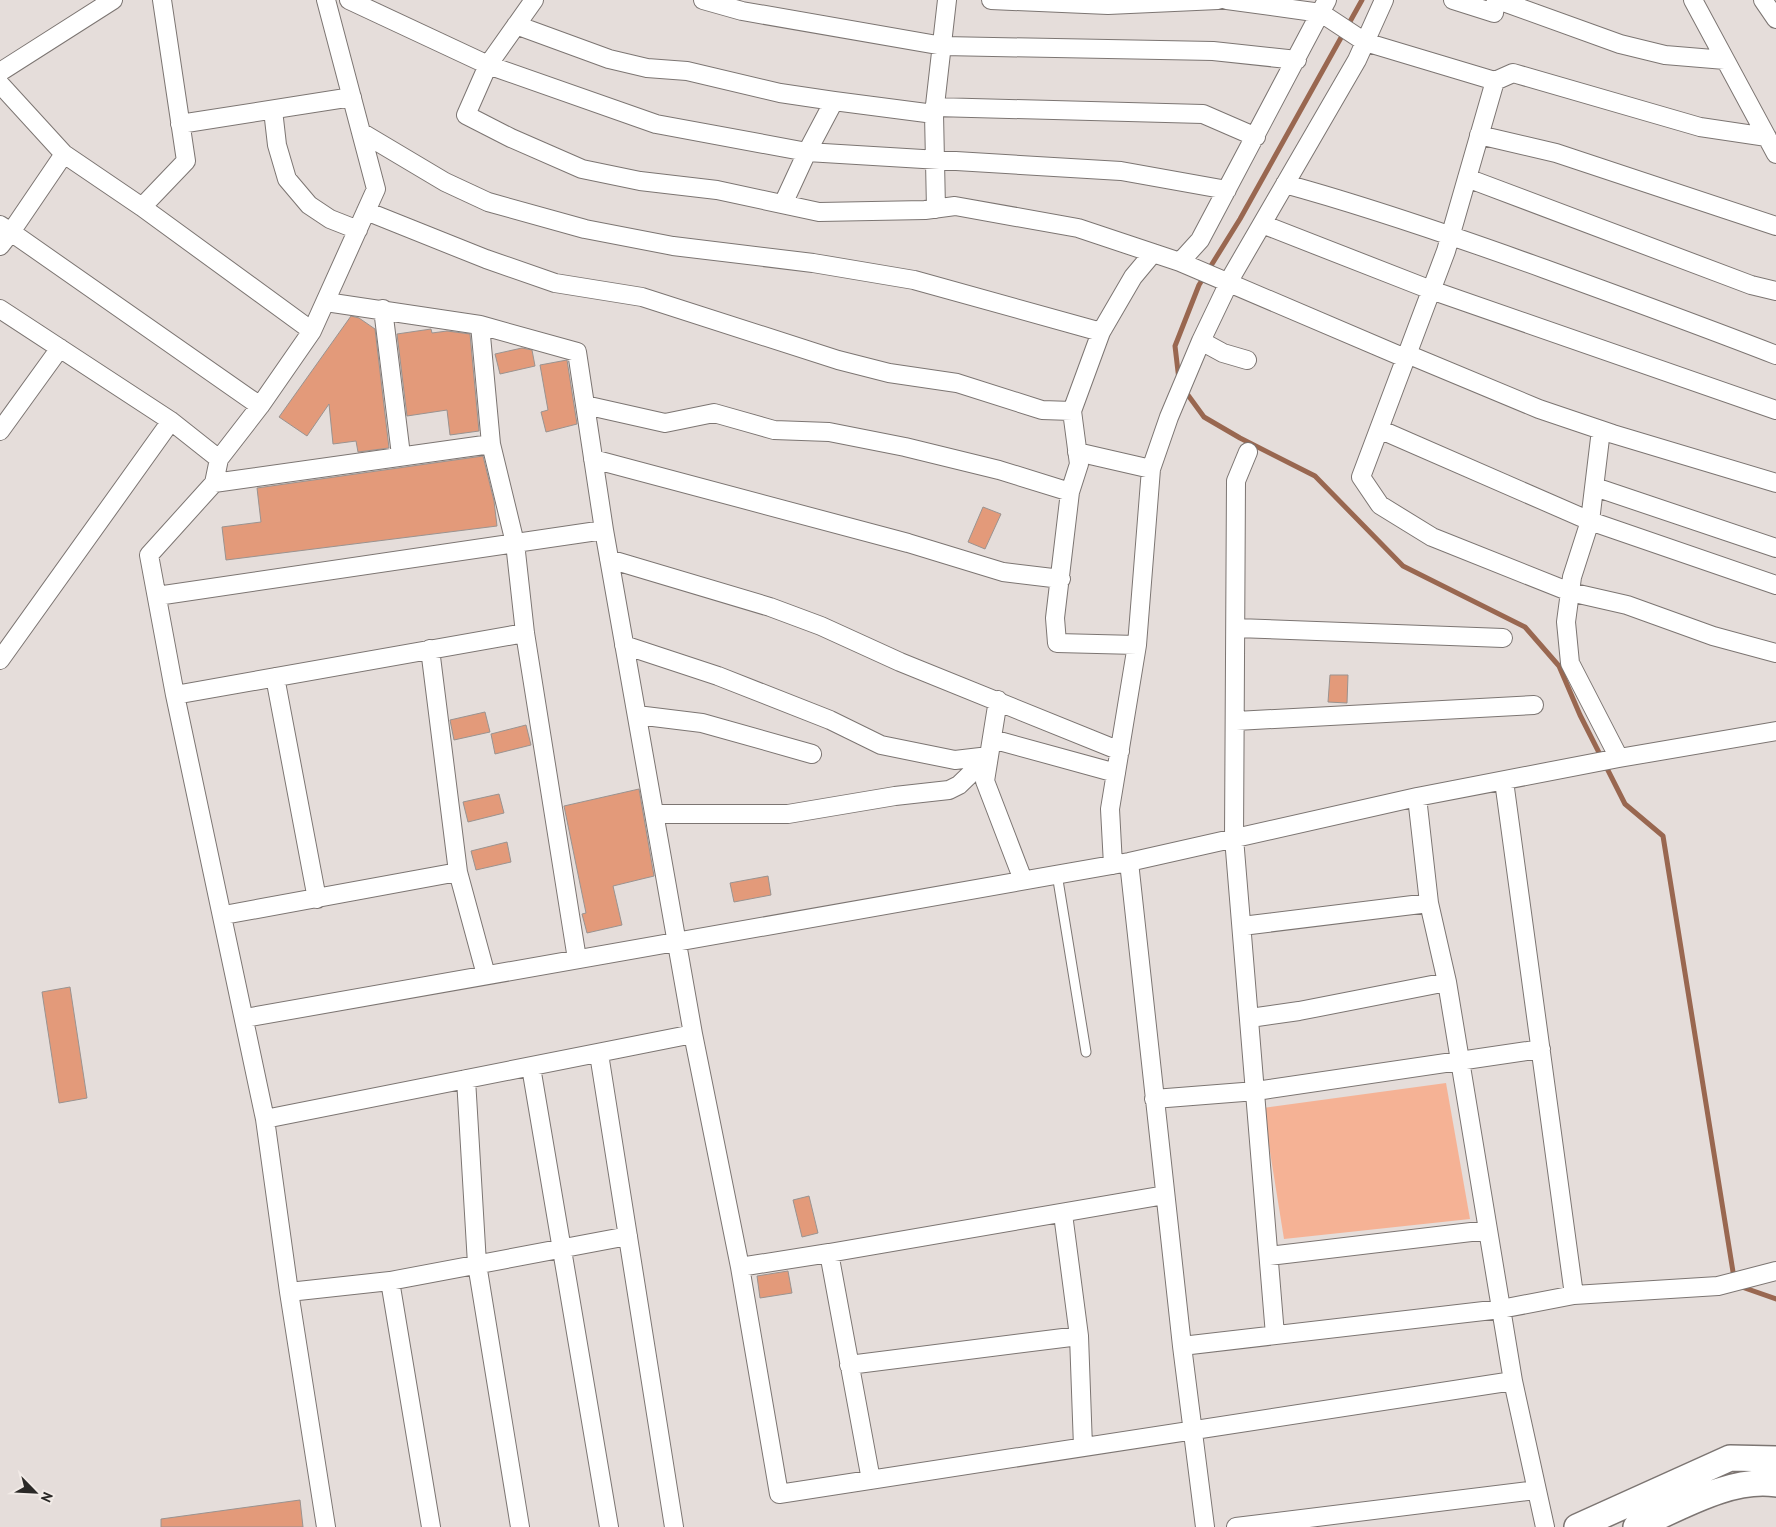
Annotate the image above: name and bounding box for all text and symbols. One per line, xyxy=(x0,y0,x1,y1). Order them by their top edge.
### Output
north arrow xyxy=(10,1467,60,1517)
text: N xyxy=(37,1489,57,1505)

